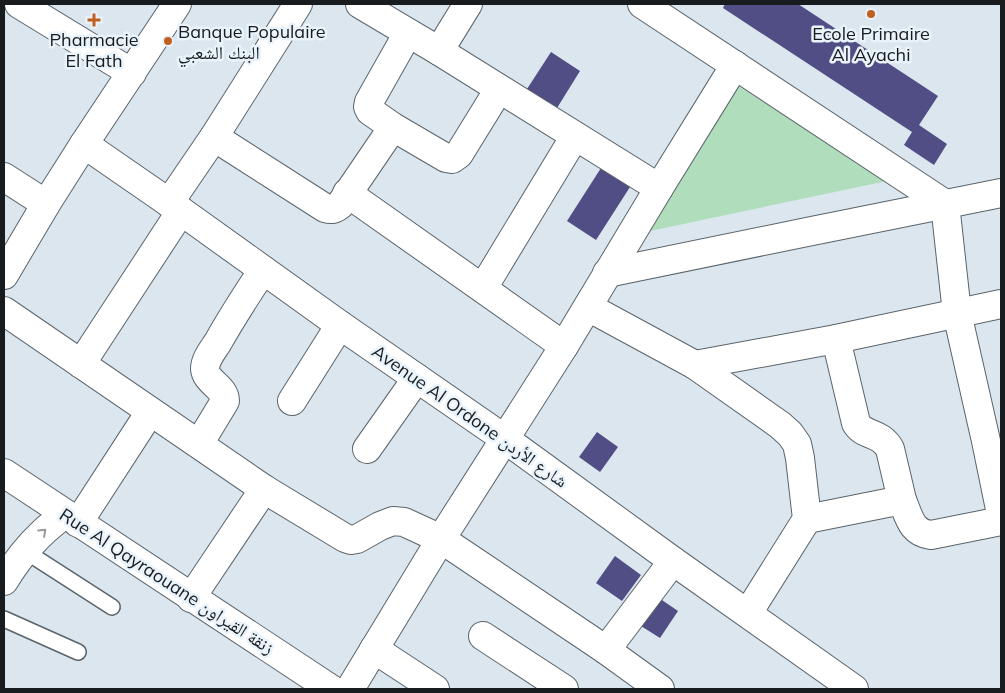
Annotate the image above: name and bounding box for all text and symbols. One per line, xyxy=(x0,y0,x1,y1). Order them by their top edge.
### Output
marker: Ecole Primaire Al Ayachi xyxy=(865,8,877,20)
marker: Pharmacie El Fath xyxy=(88,14,100,26)
place label: Banque Populaire البنك الشعبي xyxy=(178,20,326,67)
place label: Ecole Primaire Al Ayachi xyxy=(812,22,930,66)
place label: Pharmacie El Fath xyxy=(49,28,139,72)
marker: Banque Populaire البنك الشعبي xyxy=(162,35,174,47)
street label: Avenue Al Ordone شارع الأردن xyxy=(368,340,572,492)
street label: Rue Al Qayraouane زنقة القيراون xyxy=(55,503,279,659)
one-way arrow xyxy=(37,529,46,538)

